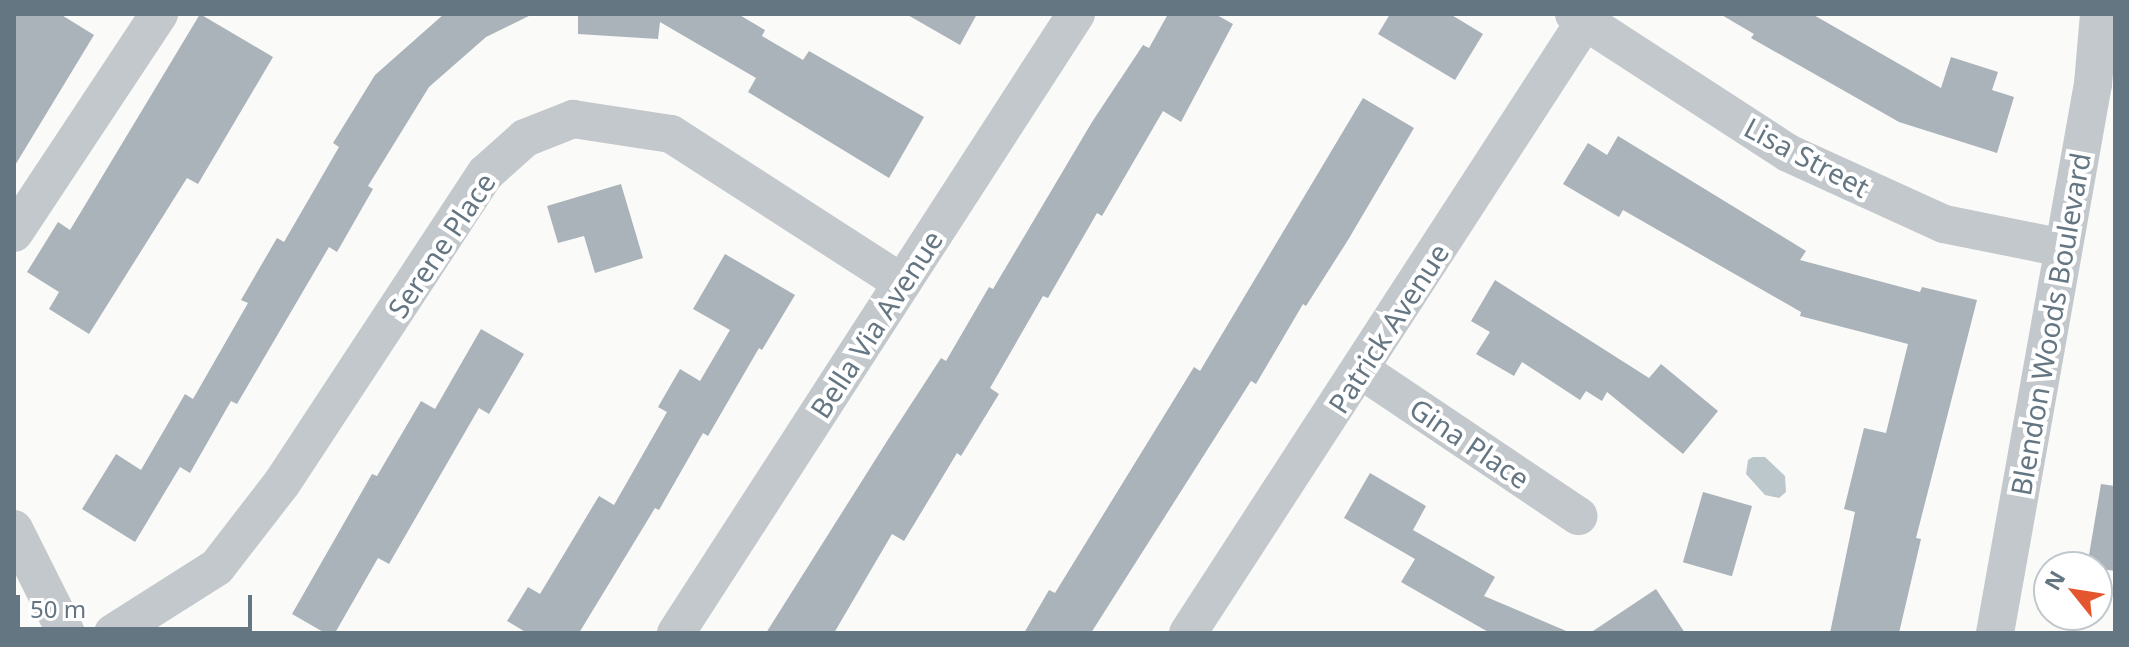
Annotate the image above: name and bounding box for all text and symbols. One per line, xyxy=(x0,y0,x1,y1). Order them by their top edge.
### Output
street label: Lisa Street xyxy=(1739,110,1875,204)
street label: Blendon Woods Boulevard xyxy=(2003,150,2097,498)
street label: Serene Place xyxy=(380,166,502,324)
street label: Bella Via Avenue xyxy=(803,224,949,424)
street label: Patrick Avenue xyxy=(1321,237,1455,419)
street label: Gina Place xyxy=(1404,391,1536,495)
north arrow xyxy=(2033,551,2113,631)
text: N xyxy=(2036,565,2071,595)
scale bar xyxy=(20,579,256,629)
text: 50 m xyxy=(30,592,86,625)

